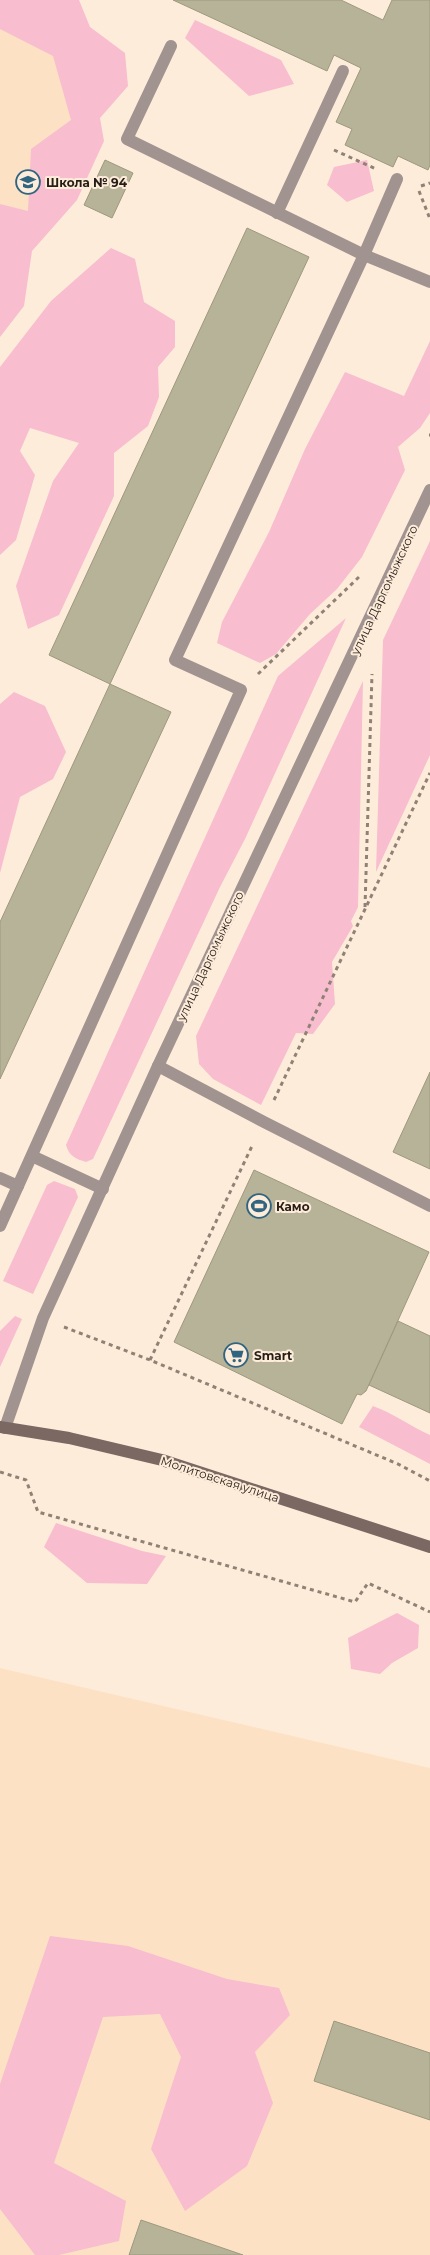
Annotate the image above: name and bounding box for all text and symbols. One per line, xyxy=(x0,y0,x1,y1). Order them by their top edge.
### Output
school or university icon: Школа № 94 xyxy=(15,169,41,195)
place label: Школа № 94 xyxy=(46,175,128,190)
street label: улица Даргомыжского xyxy=(347,523,421,658)
street label: улица Даргомыжского xyxy=(173,889,247,1024)
sports icon: Камо xyxy=(246,1193,272,1219)
place label: Камо xyxy=(276,1199,310,1214)
supermarket icon: Smart xyxy=(223,1342,249,1368)
place label: Smart xyxy=(254,1348,293,1363)
street label: Молитовская улица xyxy=(159,1453,281,1505)

